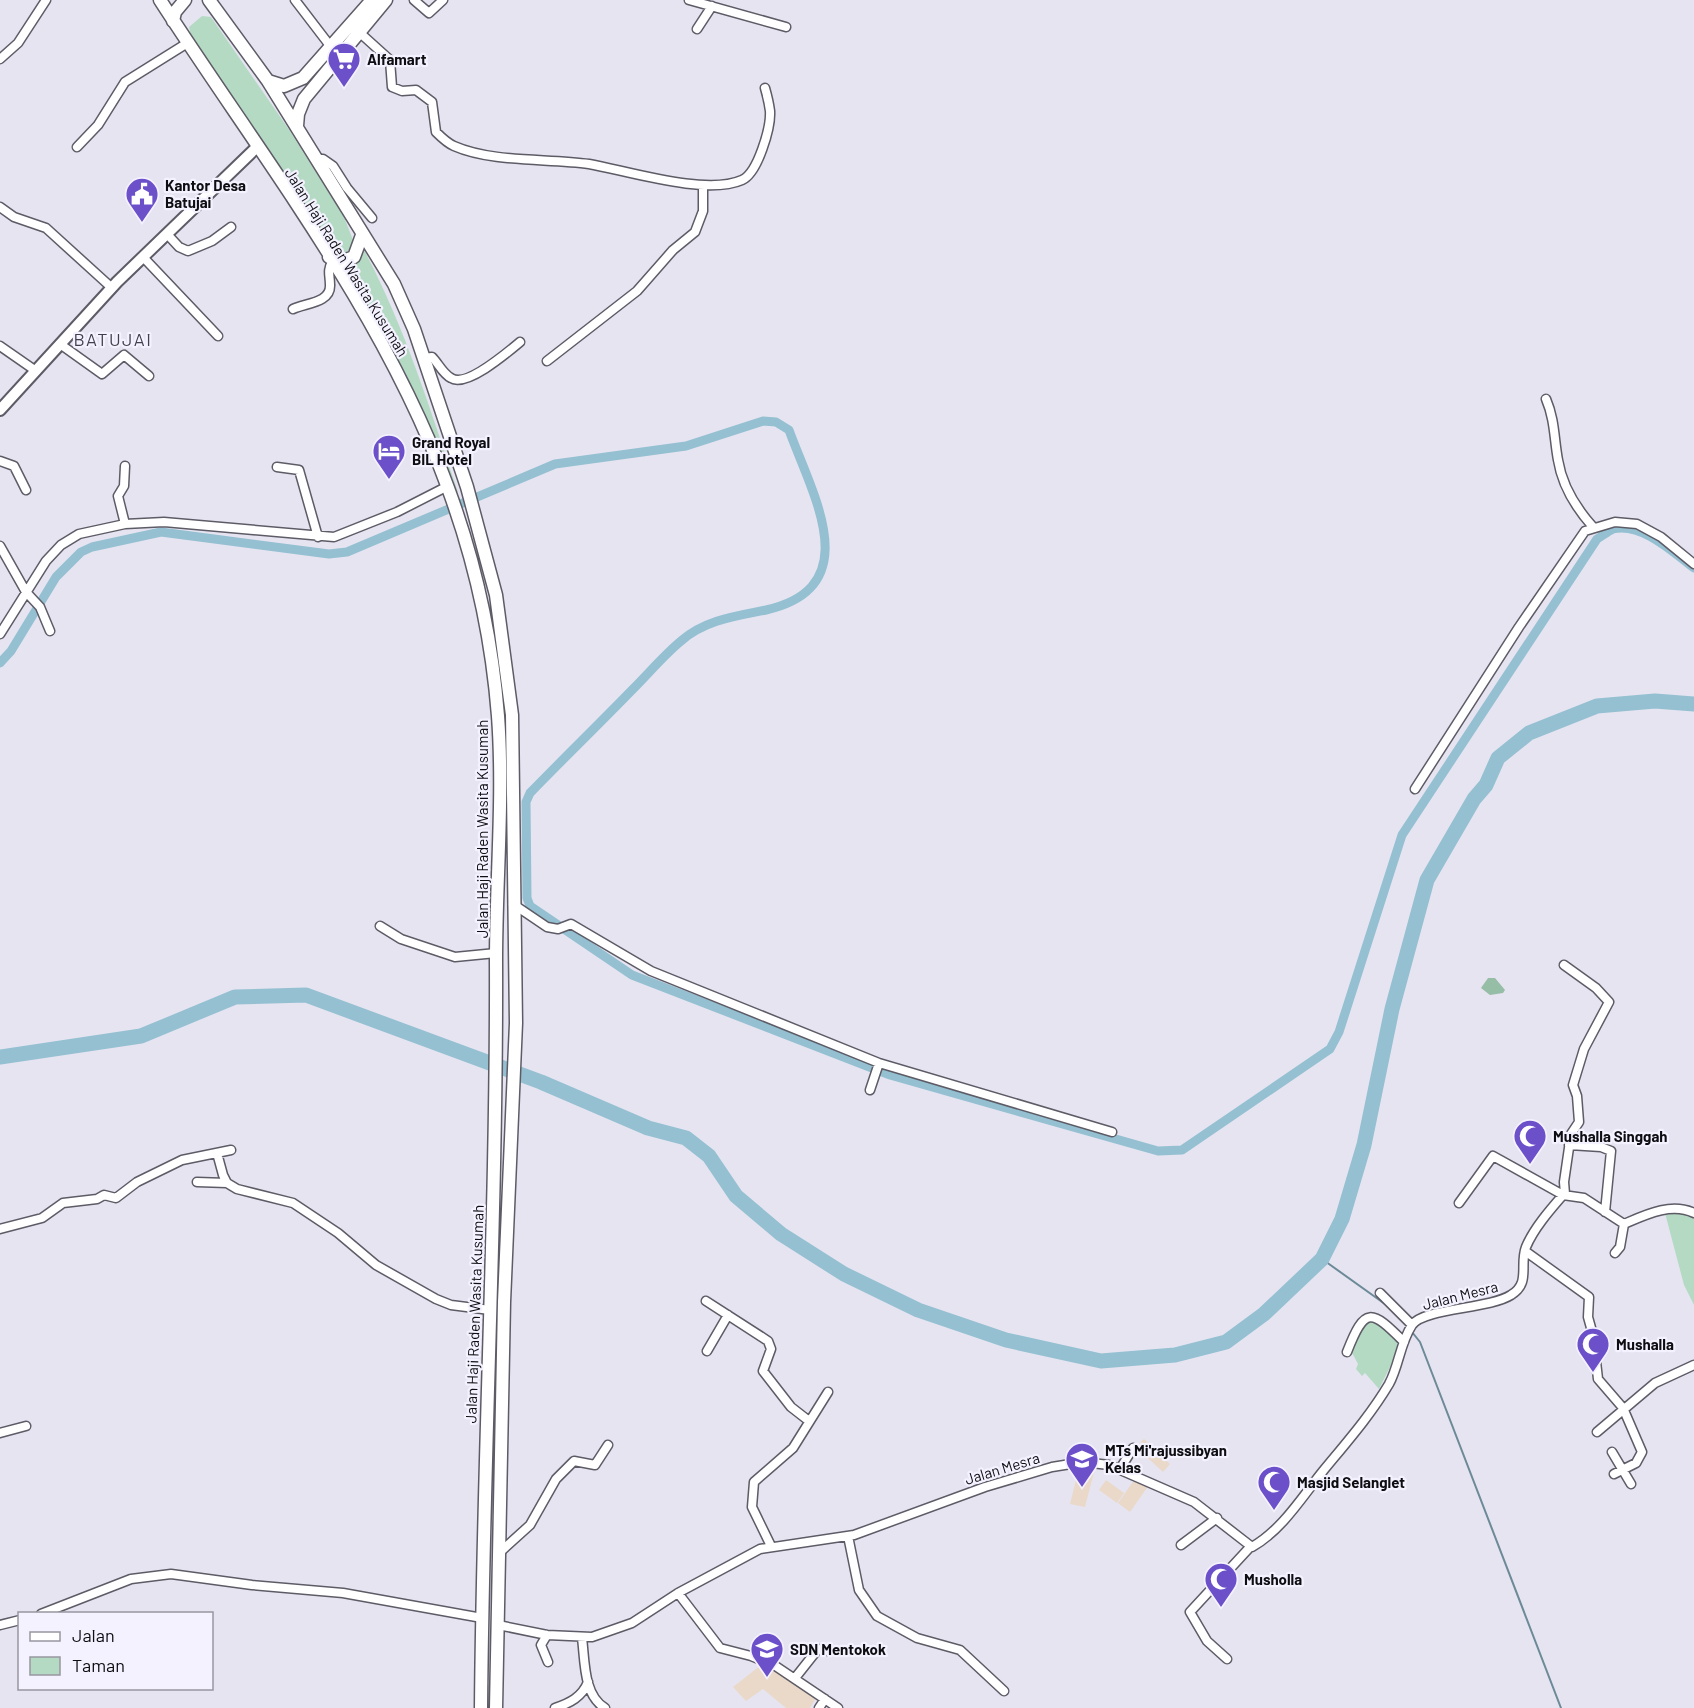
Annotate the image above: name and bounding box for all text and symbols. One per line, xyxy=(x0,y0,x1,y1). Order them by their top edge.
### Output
supermarket icon: Alfamart xyxy=(326,41,362,88)
place label: Alfamart xyxy=(367,50,427,68)
street label: Jalan Haji Raden Wasita Kusumah xyxy=(281,165,413,359)
public building icon: Kantor Desa Batujai xyxy=(124,176,160,223)
place label: Kantor Desa Batujai xyxy=(165,176,246,211)
district label: BATUJAI xyxy=(74,328,152,350)
hotel icon: Grand Royal BIL Hotel xyxy=(371,433,407,480)
place label: Grand Royal BIL Hotel xyxy=(412,433,490,468)
street label: Jalan Haji Raden Wasita Kusumah xyxy=(473,720,491,938)
mosque icon: Mushalla Singgah xyxy=(1512,1118,1548,1165)
place label: Mushalla Singgah xyxy=(1553,1127,1668,1145)
street label: Jalan Haji Raden Wasita Kusumah xyxy=(461,1204,487,1424)
street label: Jalan Mesra xyxy=(1420,1277,1500,1313)
mosque icon: Mushalla xyxy=(1575,1326,1611,1373)
place label: Mushalla xyxy=(1616,1335,1674,1353)
school or university icon: MTs Mi'rajussibyan Kelas xyxy=(1064,1441,1100,1488)
place label: MTs Mi'rajussibyan Kelas xyxy=(1105,1441,1227,1476)
street label: Jalan Mesra xyxy=(962,1448,1042,1488)
mosque icon: Masjid Selanglet xyxy=(1256,1464,1292,1511)
place label: Masjid Selanglet xyxy=(1297,1473,1405,1491)
mosque icon: Musholla xyxy=(1203,1561,1239,1608)
place label: Musholla xyxy=(1244,1570,1302,1588)
legend xyxy=(18,1612,213,1690)
text: Jalan xyxy=(72,1624,115,1646)
school or university icon: SDN Mentokok xyxy=(749,1631,785,1678)
place label: SDN Mentokok xyxy=(790,1640,886,1658)
text: Taman xyxy=(72,1654,125,1676)

